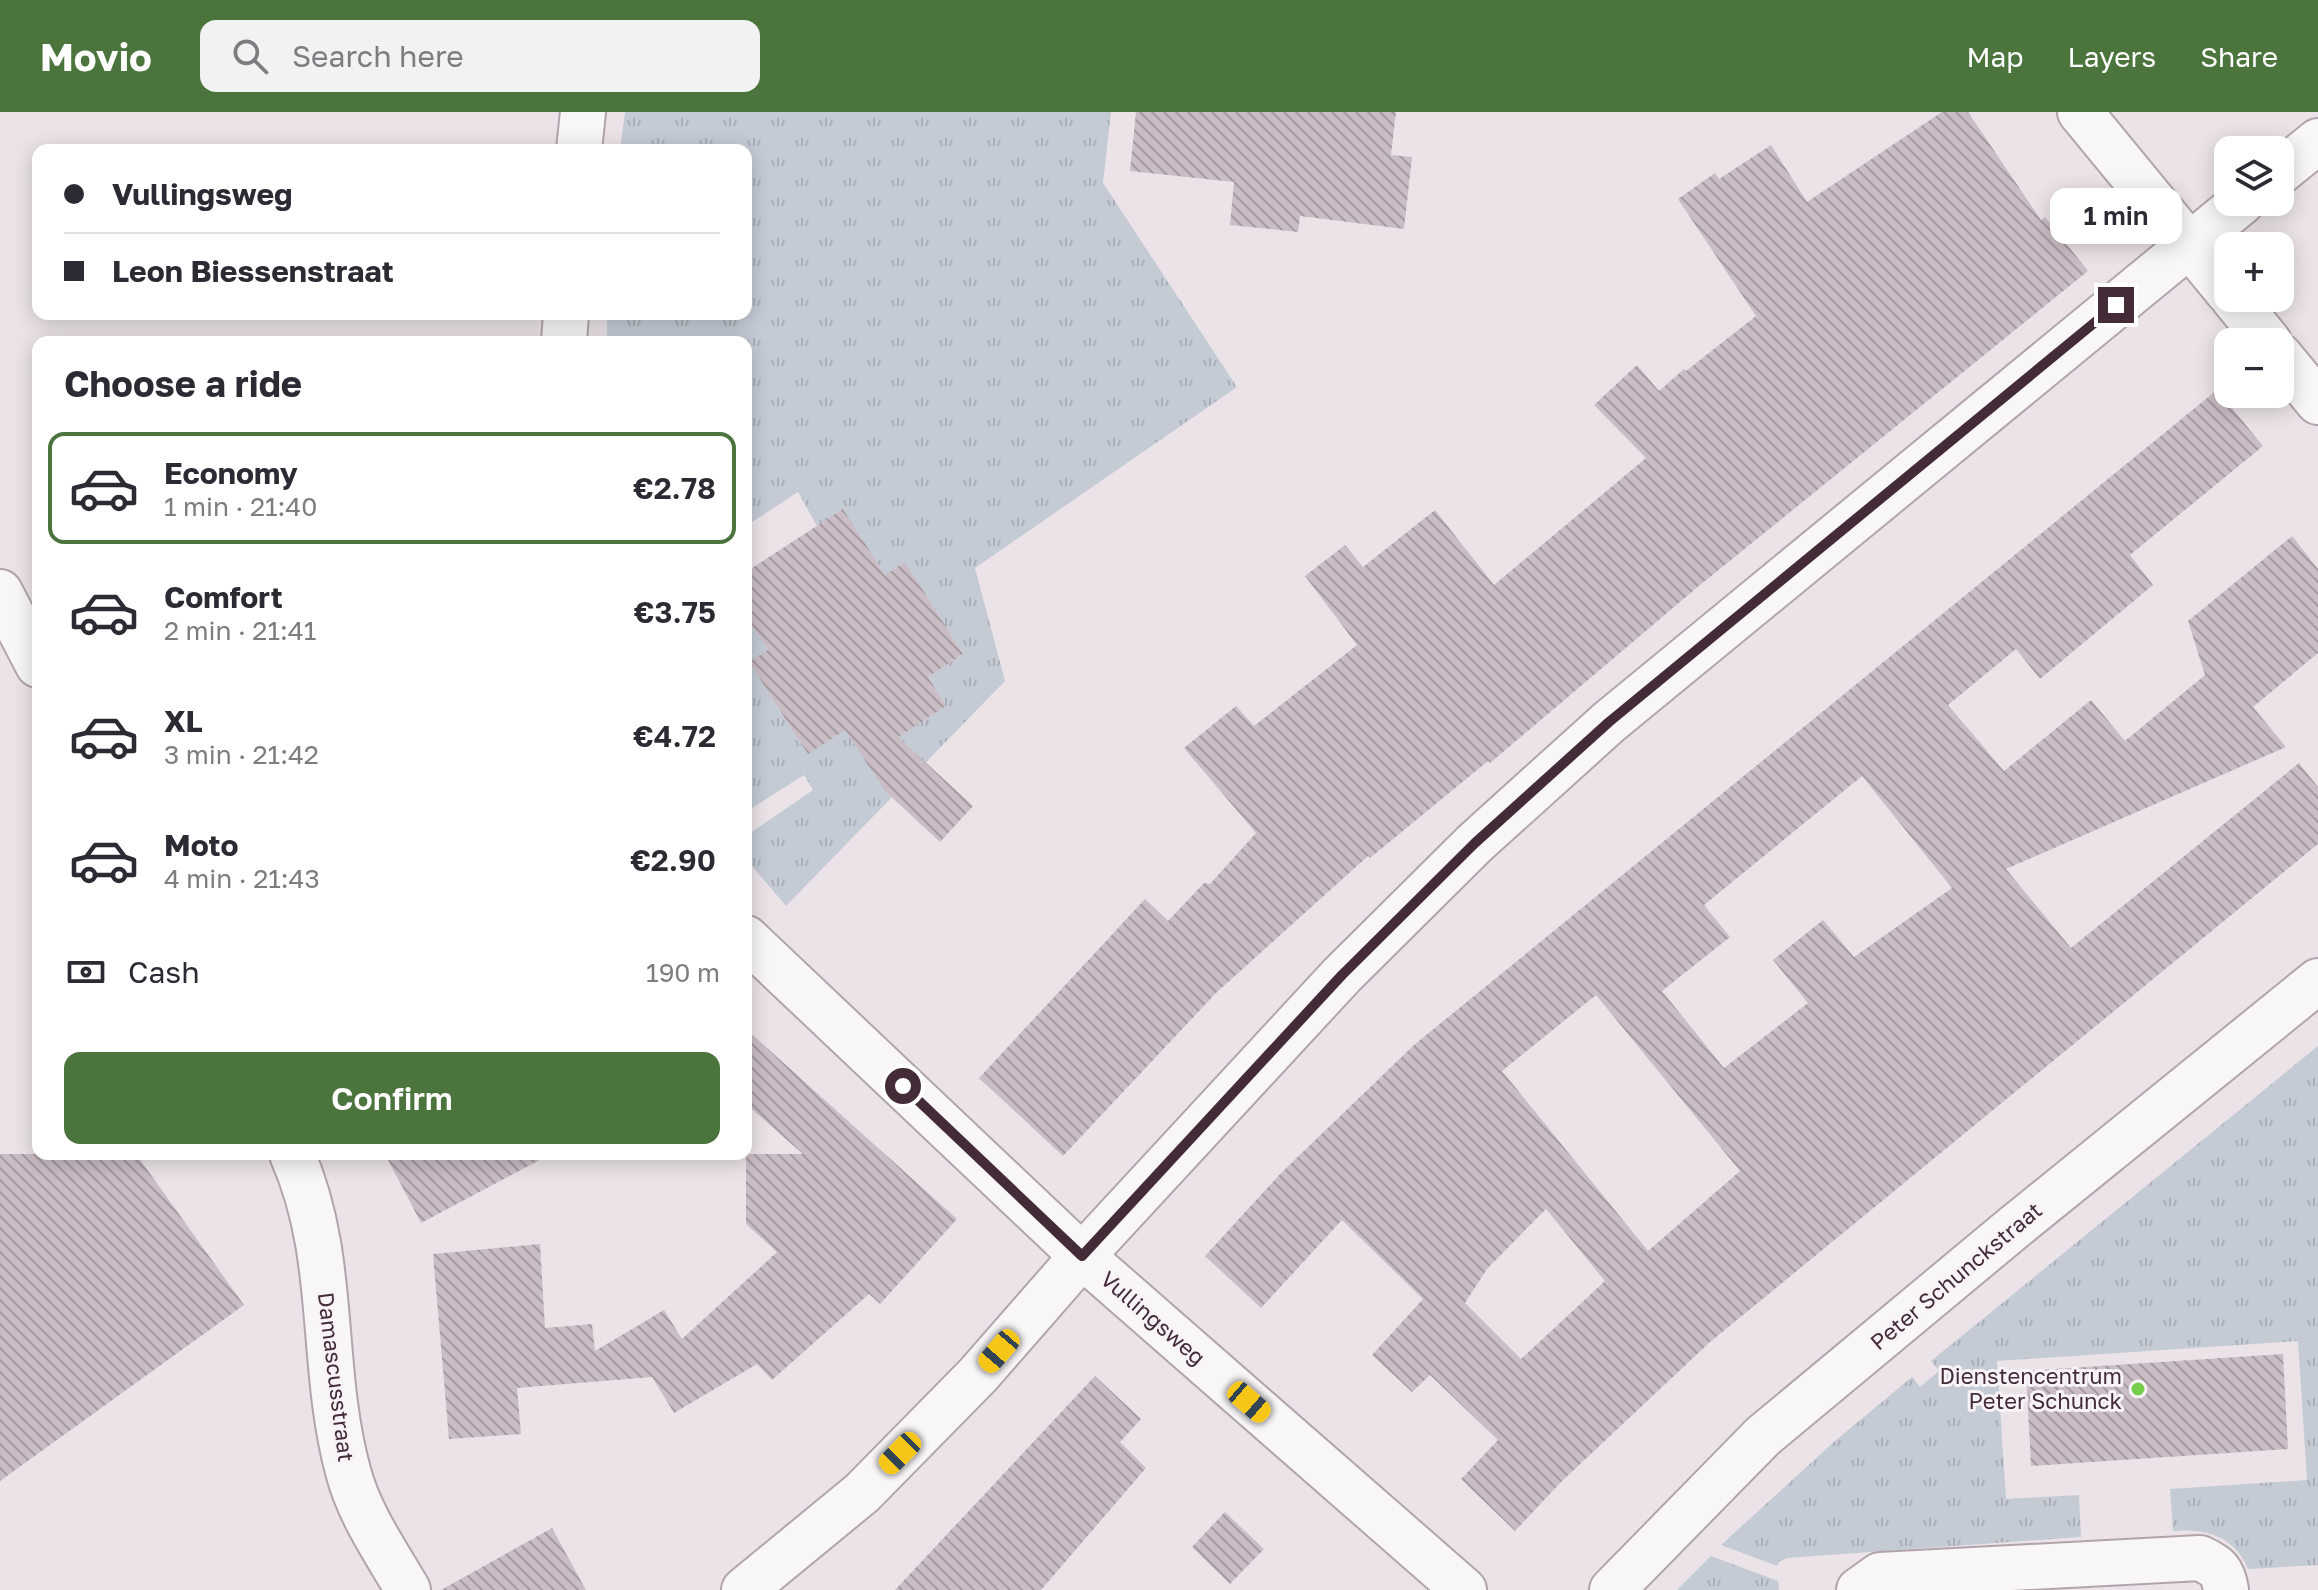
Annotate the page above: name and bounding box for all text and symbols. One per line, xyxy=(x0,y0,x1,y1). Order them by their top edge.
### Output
search box xyxy=(200,20,760,92)
text: Movio xyxy=(40,34,152,79)
icon: search xyxy=(228,34,272,78)
text: Search here xyxy=(292,38,464,74)
text: Map xyxy=(1966,40,2024,73)
text: Layers xyxy=(2068,40,2156,73)
text: Share xyxy=(2200,40,2278,73)
map controls xyxy=(2214,136,2294,408)
button: layers xyxy=(2214,136,2294,216)
text: Vullingsweg xyxy=(112,176,293,212)
callout: 1 min xyxy=(2050,189,2182,245)
text: 1 min xyxy=(2083,200,2149,231)
button: + xyxy=(2214,232,2294,312)
text: Leon Biessenstraat xyxy=(112,253,394,289)
route end xyxy=(2098,287,2134,323)
button: − xyxy=(2214,328,2294,408)
text: Choose a ride xyxy=(64,362,302,405)
icon: car xyxy=(68,452,140,524)
text: Economy xyxy=(164,455,298,491)
text: €2.78 xyxy=(633,470,716,506)
text: 1 min · 21:40 xyxy=(164,491,317,522)
icon: car xyxy=(68,576,140,648)
text: Comfort xyxy=(164,579,283,615)
text: €3.75 xyxy=(634,594,716,630)
text: 2 min · 21:41 xyxy=(164,615,316,646)
icon: car xyxy=(68,700,140,772)
text: XL xyxy=(164,703,203,739)
text: €4.72 xyxy=(633,718,716,754)
text: 3 min · 21:42 xyxy=(164,739,319,770)
icon: car xyxy=(68,824,140,896)
text: Moto xyxy=(164,827,239,863)
text: €2.90 xyxy=(630,842,716,878)
text: 4 min · 21:43 xyxy=(164,863,320,894)
icon: cash xyxy=(64,950,108,994)
text: Cash xyxy=(128,954,200,990)
text: 190 m xyxy=(646,957,720,988)
button: Confirm xyxy=(64,1052,720,1144)
route start xyxy=(885,1068,921,1104)
street label: Peter Schunckstraat xyxy=(1864,1196,2047,1355)
street label: Vullingsweg xyxy=(1096,1265,1211,1370)
street label: Damascusstraat xyxy=(313,1291,360,1463)
car xyxy=(974,1325,1024,1377)
place label: Dienstencentrum Peter Schunck xyxy=(1939,1362,2122,1414)
car xyxy=(1223,1377,1275,1427)
marker: Dienstencentrum Peter Schunck xyxy=(2129,1380,2147,1398)
car xyxy=(875,1428,925,1478)

